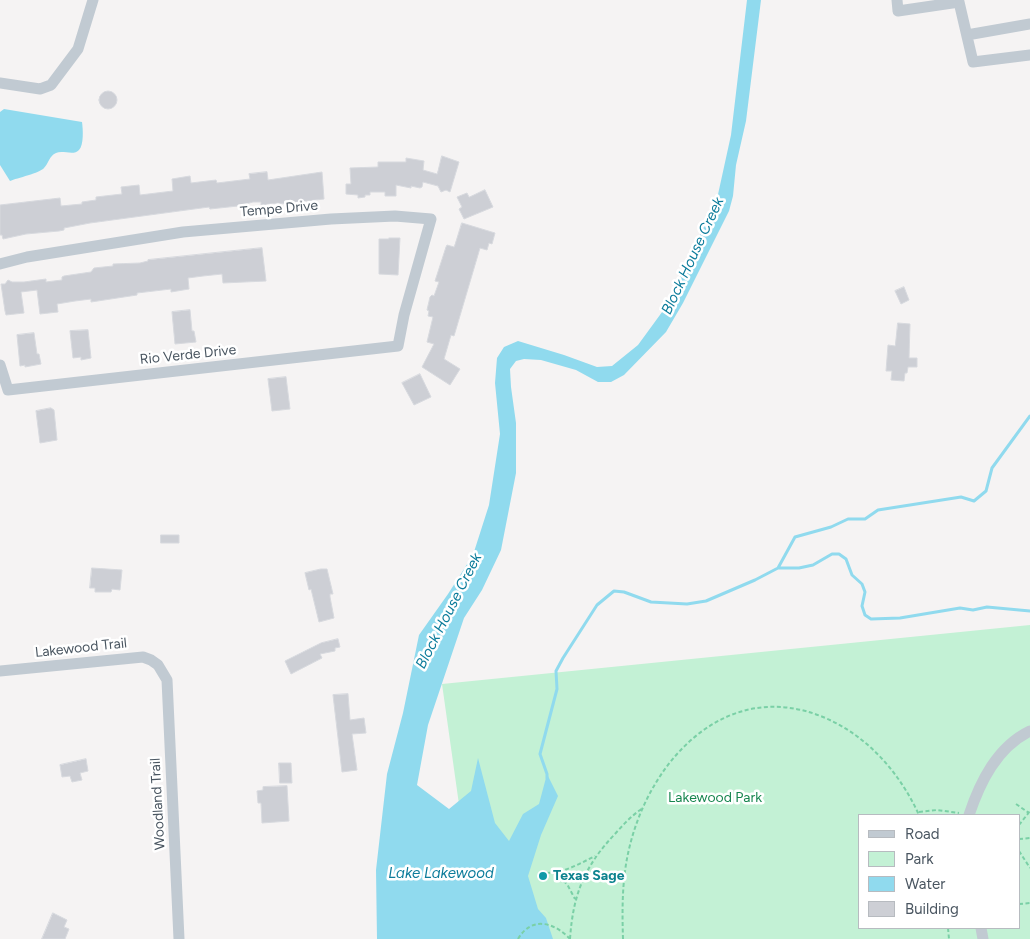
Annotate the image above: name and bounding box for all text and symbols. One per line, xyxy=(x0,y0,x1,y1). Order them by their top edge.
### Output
water label: Block House Creek xyxy=(658,195,728,317)
street label: Tempe Drive xyxy=(239,197,319,221)
street label: Rio Verde Drive xyxy=(139,342,237,368)
water label: Block House Creek xyxy=(412,550,486,672)
street label: Lakewood Trail xyxy=(34,635,128,661)
street label: Woodland Trail xyxy=(147,757,169,851)
park label: Lakewood Park xyxy=(668,790,762,806)
legend xyxy=(858,814,1020,929)
text: Road xyxy=(905,825,940,843)
text: Park xyxy=(905,850,934,868)
water label: Lake Lakewood xyxy=(388,865,494,883)
place label: Texas Sage xyxy=(553,868,624,884)
marker: Texas Sage xyxy=(537,870,549,882)
text: Water xyxy=(905,875,945,893)
text: Building xyxy=(905,900,959,918)

